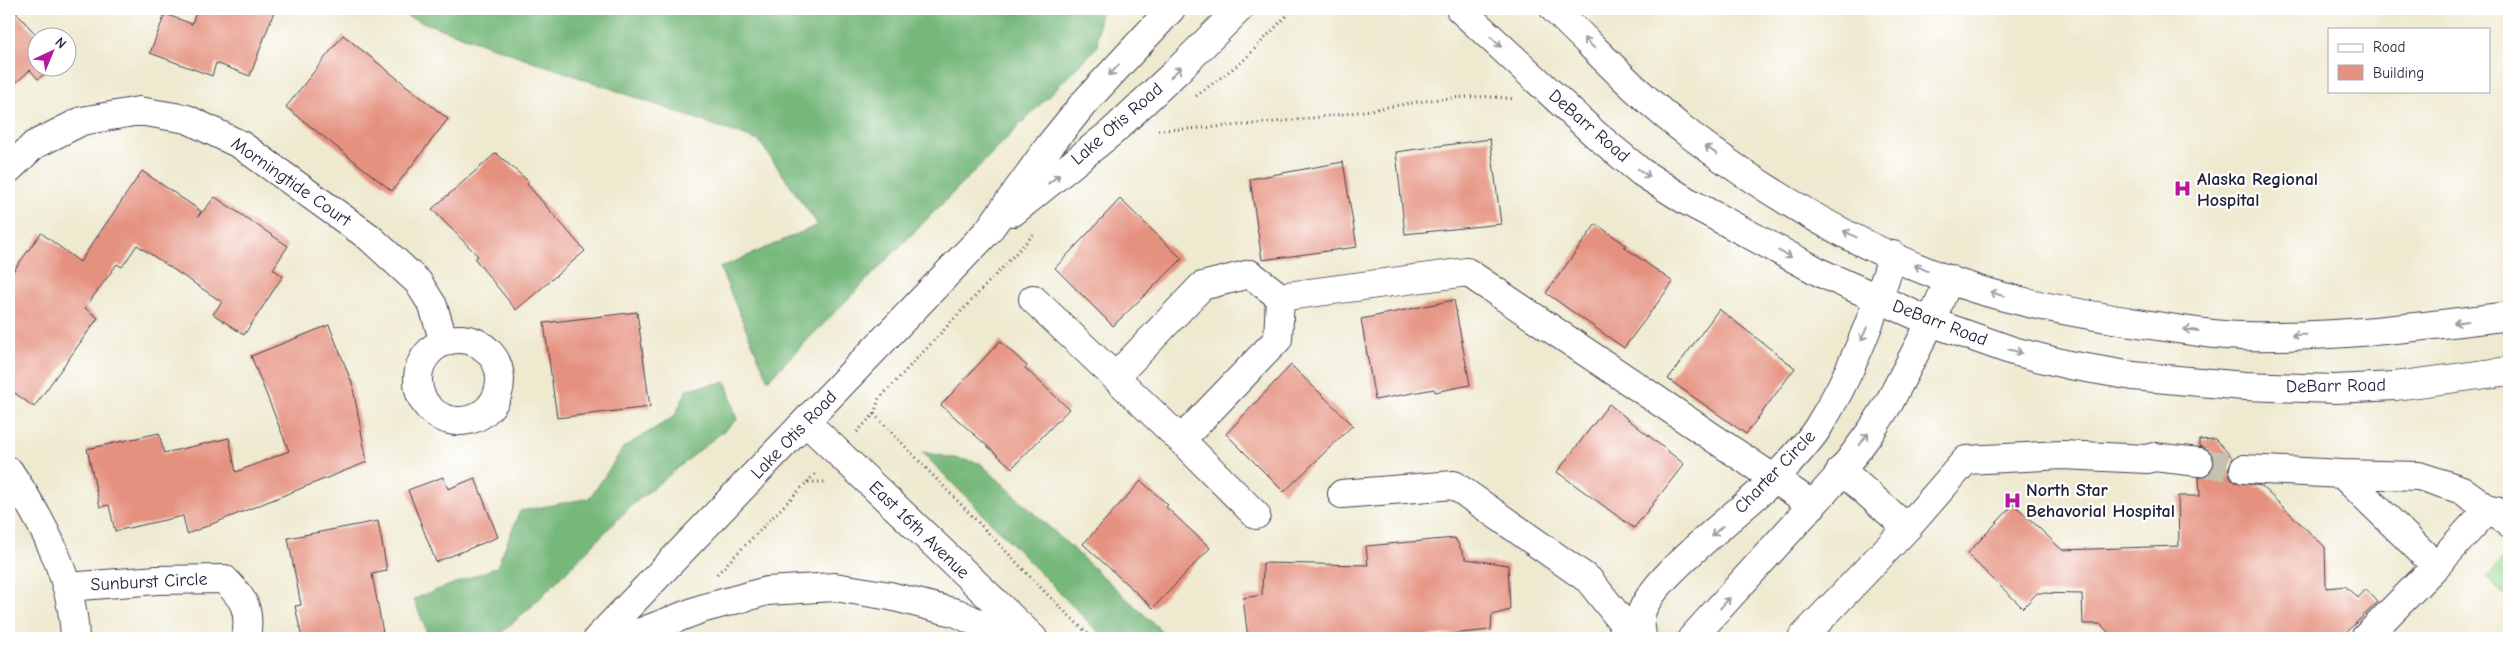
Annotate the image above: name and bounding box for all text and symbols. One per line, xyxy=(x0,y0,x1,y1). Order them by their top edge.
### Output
north arrow xyxy=(28,28,78,78)
legend xyxy=(2328,28,2490,92)
text: N xyxy=(51,34,70,52)
one-way arrow xyxy=(1490,36,1503,48)
one-way arrow xyxy=(1583,37,1595,49)
text: Road xyxy=(2373,38,2405,56)
one-way arrow xyxy=(1108,64,1120,77)
text: Building xyxy=(2373,64,2424,82)
one-way arrow xyxy=(1170,66,1182,78)
street label: Lake Otis Road xyxy=(1067,79,1167,169)
street label: DeBarr Road xyxy=(1544,85,1634,167)
street label: Morningtide Court xyxy=(227,133,356,232)
one-way arrow xyxy=(1704,145,1718,155)
one-way arrow xyxy=(1637,168,1651,178)
place label: Alaska Regional Hospital xyxy=(2197,169,2318,211)
one-way arrow xyxy=(1047,174,1060,185)
hospital icon: Alaska Regional Hospital xyxy=(2173,179,2193,199)
one-way arrow xyxy=(1842,229,1857,239)
one-way arrow xyxy=(1777,249,1792,259)
one-way arrow xyxy=(1914,263,1929,272)
one-way arrow xyxy=(1989,289,2005,298)
street label: DeBarr Road xyxy=(1890,295,1990,351)
one-way arrow xyxy=(2453,317,2469,327)
one-way arrow xyxy=(2183,325,2199,335)
one-way arrow xyxy=(1858,326,1868,341)
one-way arrow xyxy=(2291,330,2308,340)
one-way arrow xyxy=(2006,347,2022,356)
street label: DeBarr Road xyxy=(2286,375,2386,397)
street label: Lake Otis Road xyxy=(747,387,841,483)
street label: Charter Circle xyxy=(1730,426,1820,518)
one-way arrow xyxy=(1859,433,1870,446)
street label: East 16th Avenue xyxy=(864,477,974,583)
place label: North Star Behavorial Hospital xyxy=(2026,480,2175,522)
hospital icon: North Star Behavorial Hospital xyxy=(2002,490,2022,510)
one-way arrow xyxy=(1710,525,1723,537)
street label: Sunburst Circle xyxy=(90,568,208,596)
one-way arrow xyxy=(1719,596,1731,609)

